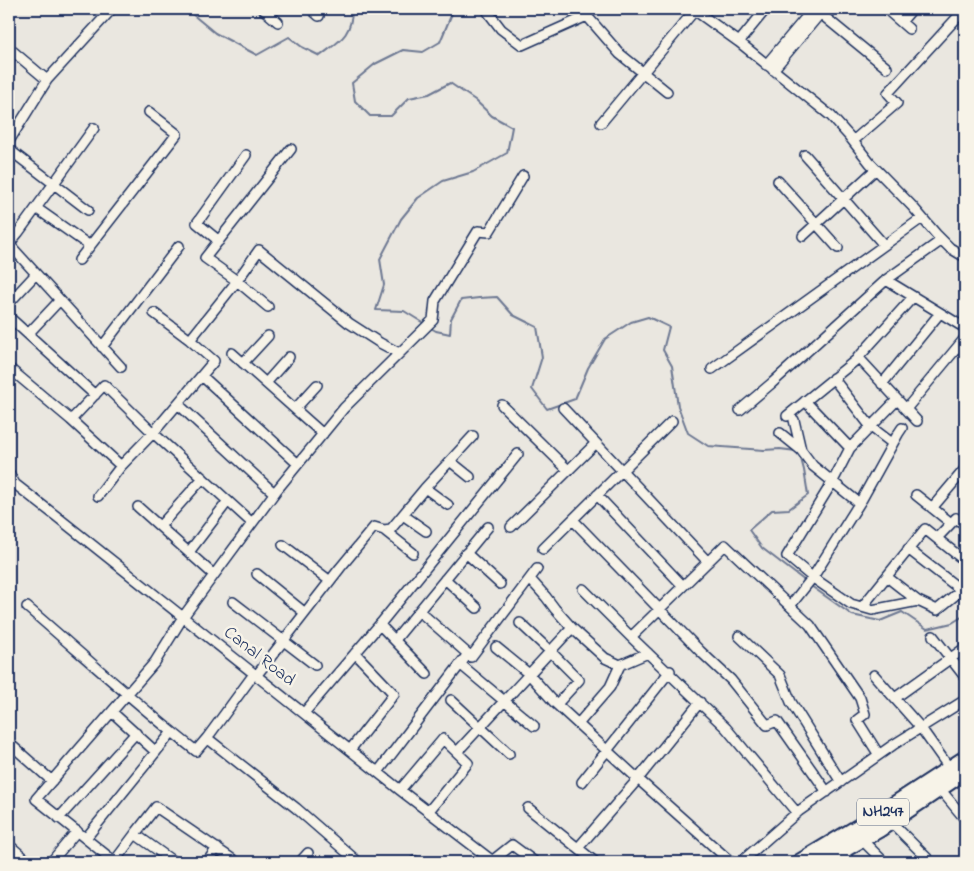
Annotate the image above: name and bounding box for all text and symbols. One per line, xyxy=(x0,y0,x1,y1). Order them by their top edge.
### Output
street label: Canal Road xyxy=(218,621,300,693)
road number: NH247 xyxy=(857,799,909,826)

